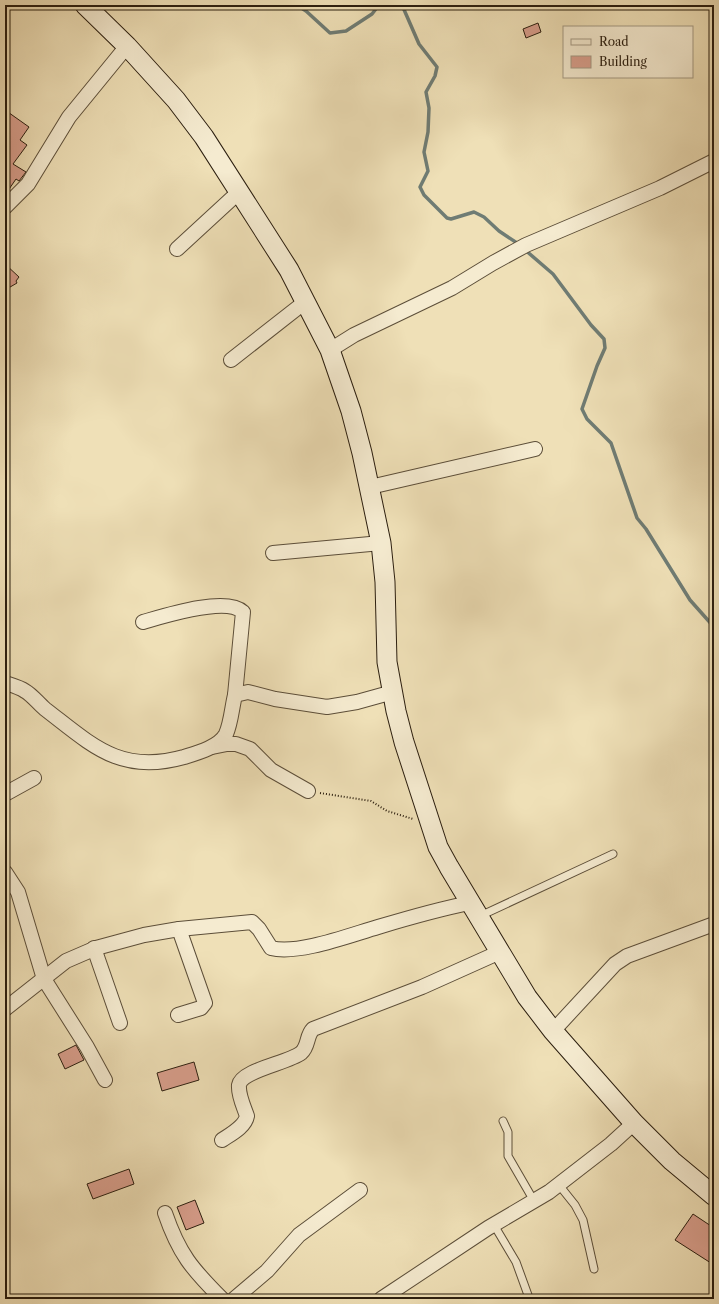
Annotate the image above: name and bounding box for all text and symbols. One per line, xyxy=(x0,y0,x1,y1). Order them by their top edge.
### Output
legend xyxy=(563,26,693,78)
text: Road xyxy=(599,34,629,49)
text: Building xyxy=(599,54,647,69)

